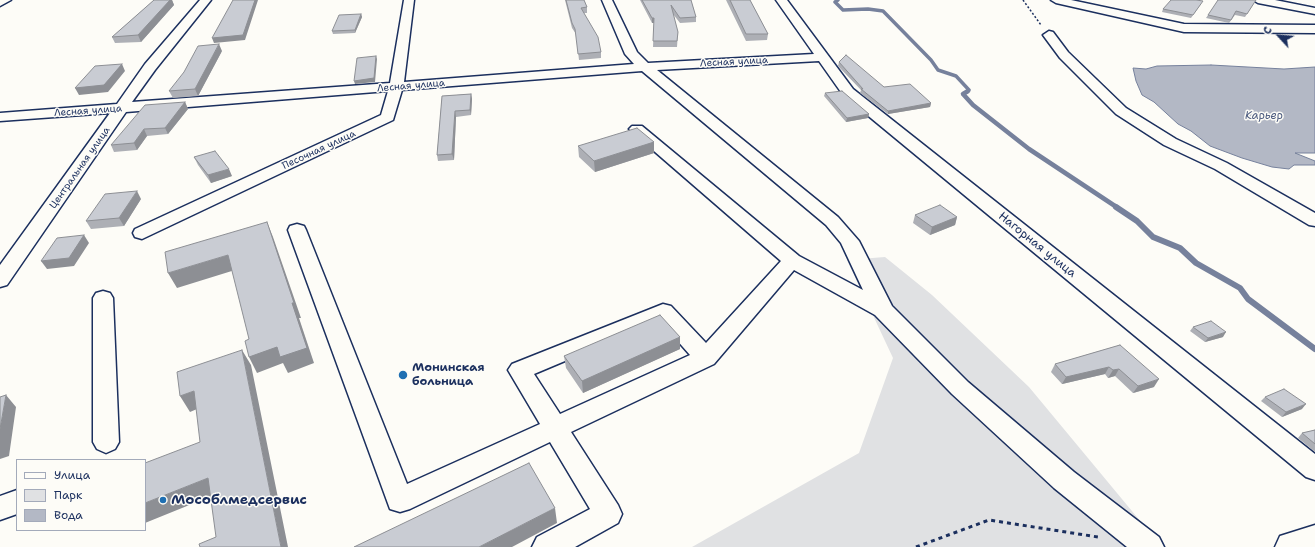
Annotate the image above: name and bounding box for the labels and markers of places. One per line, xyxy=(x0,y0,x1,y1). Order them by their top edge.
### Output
place label: Монинская больница xyxy=(412,361,485,389)
marker: Монинская больница xyxy=(397,369,409,381)
place label: Мособлмедсервис xyxy=(171,492,307,508)
marker: Мособлмедсервис xyxy=(158,495,168,505)

